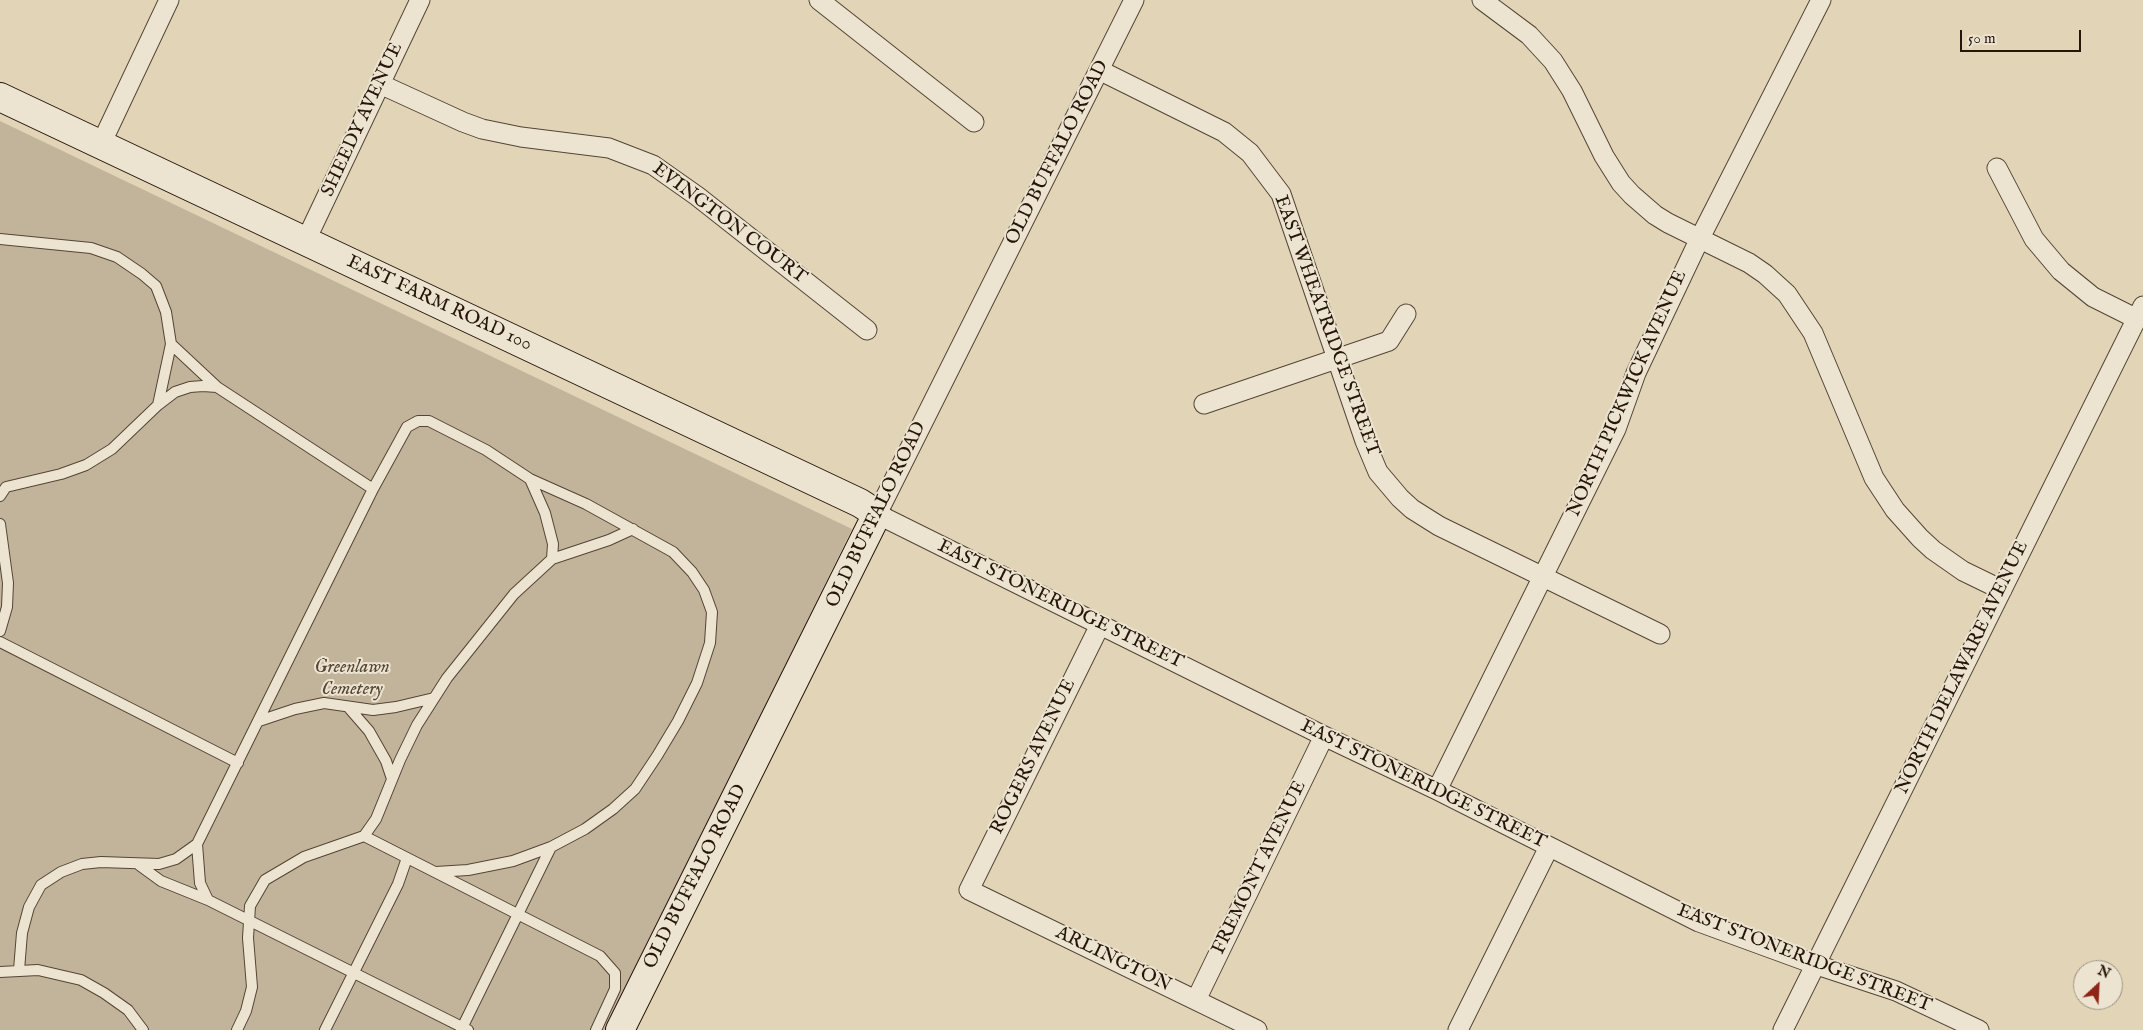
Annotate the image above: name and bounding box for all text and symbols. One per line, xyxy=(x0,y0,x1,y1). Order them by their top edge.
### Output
scale bar xyxy=(1963,20,2084,52)
text: 50 m xyxy=(1968,29,1996,48)
street label: SHEEDY AVENUE xyxy=(317,39,409,201)
street label: OLD BUFFALO ROAD xyxy=(1002,57,1114,249)
street label: EVINGTON COURT xyxy=(647,158,811,290)
street label: EAST WHEATRIDGE STREET xyxy=(1268,193,1384,459)
street label: EAST FARM ROAD 100 xyxy=(343,251,535,357)
street label: NORTH PICKWICK AVENUE xyxy=(1563,267,1693,521)
street label: OLD BUFFALO ROAD xyxy=(822,418,932,612)
street label: EAST STONERIDGE STREET xyxy=(933,535,1187,675)
street label: NORTH DELAWARE AVENUE xyxy=(1892,538,2034,798)
park label: Greenlawn Cemetery xyxy=(314,657,390,701)
street label: ROGERS AVENUE xyxy=(987,676,1081,838)
street label: EAST STONERIDGE STREET xyxy=(1296,715,1550,855)
street label: FREMONT AVENUE xyxy=(1208,777,1312,959)
street label: OLD BUFFALO ROAD xyxy=(640,781,752,973)
street label: EAST STONERIDGE STREET xyxy=(1674,900,1934,1018)
street label: ARLINGTON xyxy=(1052,922,1174,998)
north arrow xyxy=(2073,960,2123,1010)
text: N xyxy=(2095,962,2113,983)

